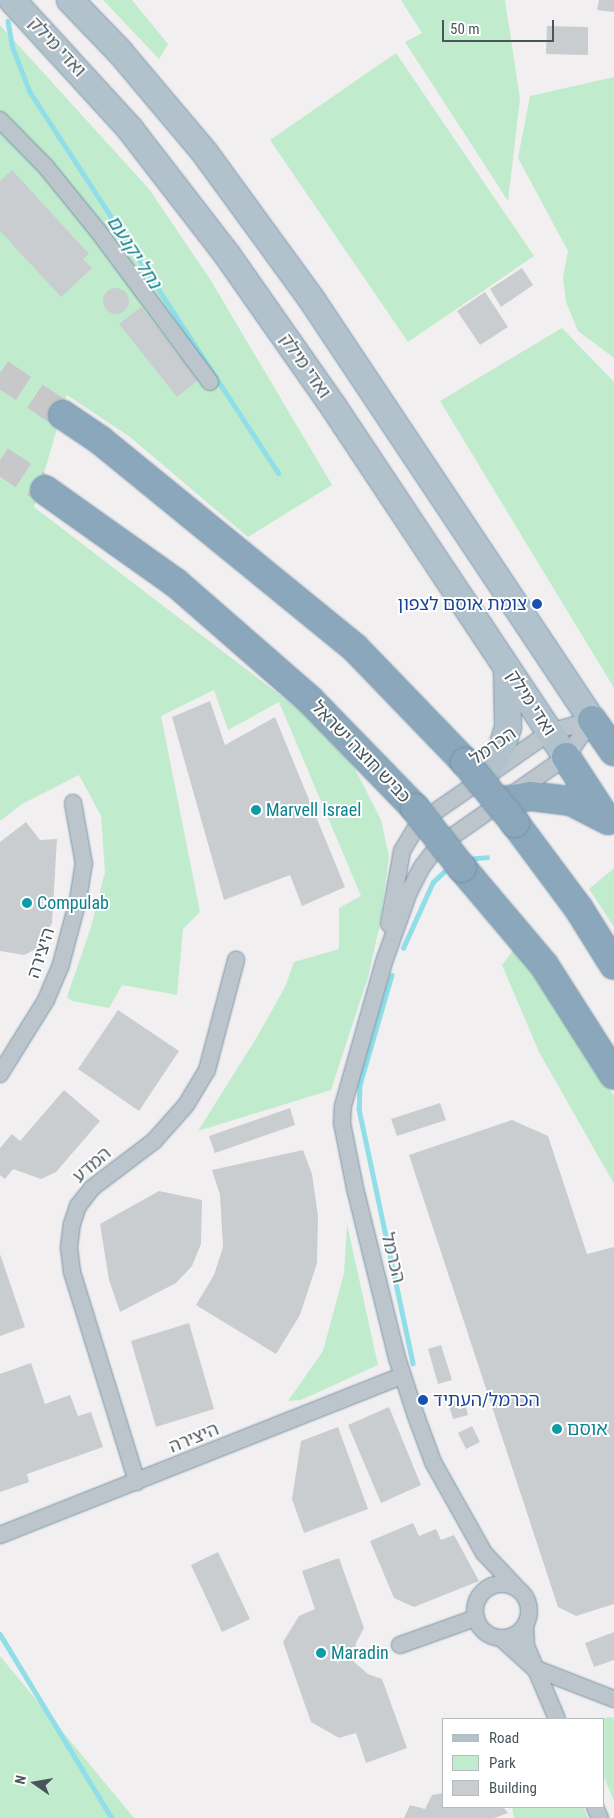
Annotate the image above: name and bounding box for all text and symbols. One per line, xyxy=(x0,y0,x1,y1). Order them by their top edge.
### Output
scale bar xyxy=(444,10,556,42)
street label: ואדי מילק xyxy=(24,13,90,81)
text: 50 m xyxy=(450,20,480,38)
water label: נחל יקנעם xyxy=(102,211,166,293)
street label: ואדי מילק xyxy=(275,330,335,402)
place label: צומת אוסם לצפון xyxy=(397,593,527,615)
marker: צומת אוסם לצפון xyxy=(531,598,543,610)
street label: ואדי מילק xyxy=(502,666,560,740)
street label: כביש חוצה ישראל xyxy=(307,697,415,807)
street label: הכרמל xyxy=(466,722,520,770)
place label: Marvell Israel xyxy=(266,799,361,821)
marker: Marvell Israel xyxy=(250,804,262,816)
place label: Compulab xyxy=(37,892,109,914)
marker: Compulab xyxy=(21,897,33,909)
street label: היצירה xyxy=(23,925,59,981)
street label: המדע xyxy=(68,1143,116,1187)
street label: הכרמל xyxy=(376,1231,410,1285)
place label: הכרמל/העתיד xyxy=(433,1389,540,1411)
marker: הכרמל/העתיד xyxy=(417,1394,429,1406)
street label: היצירה xyxy=(166,1418,222,1458)
place label: אוסם xyxy=(567,1418,608,1440)
marker: אוסם xyxy=(551,1423,563,1435)
place label: Maradin xyxy=(331,1642,389,1664)
marker: Maradin xyxy=(315,1647,327,1659)
legend xyxy=(442,1718,604,1808)
text: Road xyxy=(489,1729,519,1747)
text: Park xyxy=(489,1754,516,1772)
north arrow xyxy=(10,1758,60,1808)
text: N xyxy=(12,1774,29,1786)
text: Building xyxy=(489,1779,537,1797)

